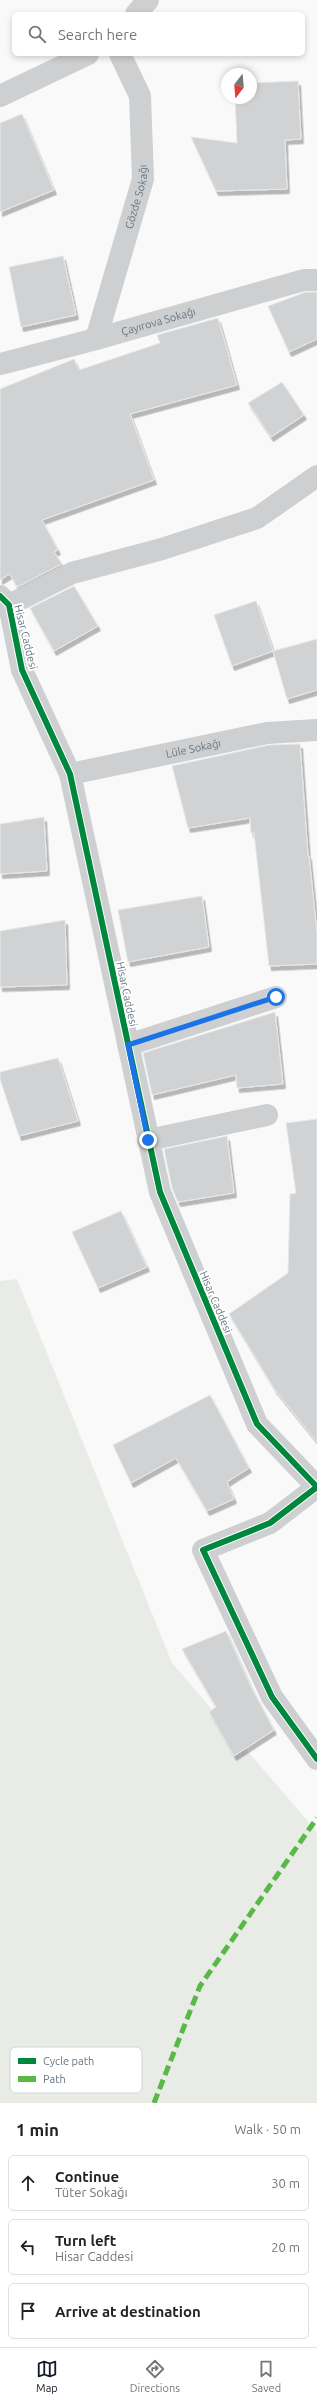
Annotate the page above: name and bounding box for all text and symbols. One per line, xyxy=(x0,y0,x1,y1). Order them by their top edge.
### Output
search box xyxy=(12,12,305,56)
icon: search xyxy=(26,23,48,45)
text: Search here xyxy=(58,26,137,43)
north arrow xyxy=(221,68,257,104)
street label: Gözde Sokağı xyxy=(123,165,149,230)
street label: Çayırova Sokağı xyxy=(120,305,197,338)
street label: Hisar Caddesi xyxy=(12,603,40,671)
street label: Lüle Sokağı xyxy=(165,737,222,760)
street label: Hisar Caddesi xyxy=(114,960,140,1028)
route start xyxy=(267,988,285,1006)
route end xyxy=(139,1131,157,1149)
street label: Hisar Caddesi xyxy=(198,1269,234,1335)
legend xyxy=(10,2047,142,2093)
text: Cycle path xyxy=(43,2055,94,2067)
text: Path xyxy=(43,2073,66,2085)
text: 1 min xyxy=(16,2120,59,2139)
text: Walk · 50 m xyxy=(235,2122,301,2136)
text: Continue xyxy=(55,2168,119,2185)
icon: ahead xyxy=(17,2172,39,2194)
text: 30 m xyxy=(271,2176,300,2190)
text: Tüter Sokağı xyxy=(55,2185,128,2199)
text: Turn left xyxy=(55,2232,116,2249)
icon: left xyxy=(17,2236,39,2258)
text: 20 m xyxy=(271,2240,300,2254)
text: Hisar Caddesi xyxy=(55,2249,133,2263)
icon: arrive xyxy=(17,2300,39,2322)
text: Arrive at destination xyxy=(55,2303,201,2320)
tab: Map xyxy=(36,2358,58,2394)
tab: Directions xyxy=(130,2358,180,2394)
tab: Saved xyxy=(252,2358,281,2394)

